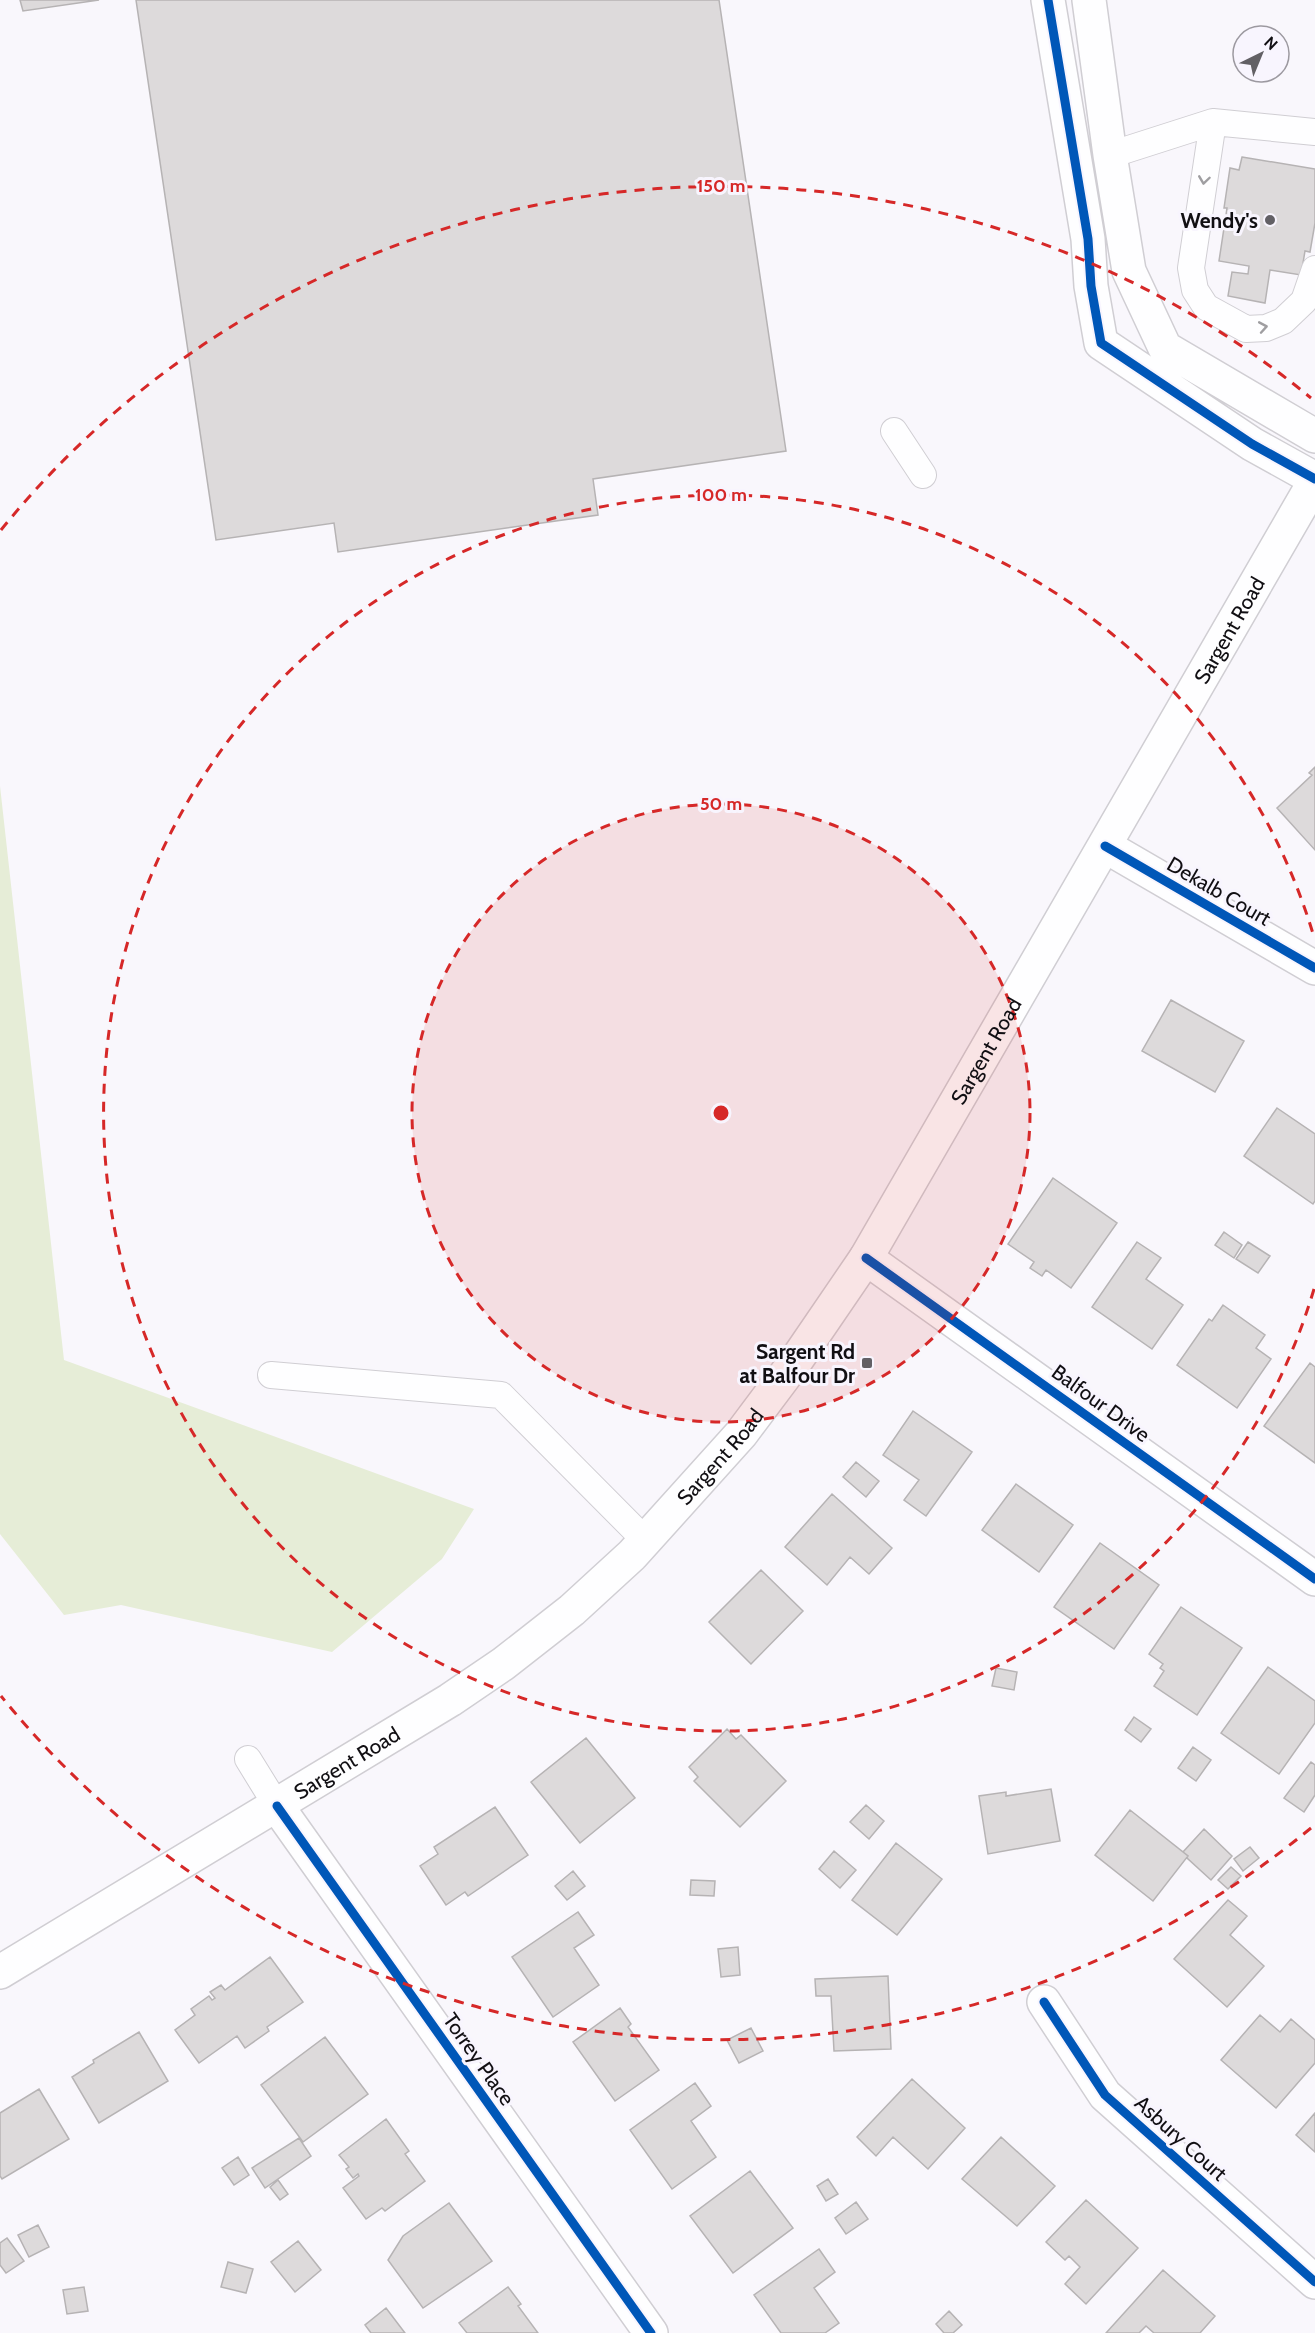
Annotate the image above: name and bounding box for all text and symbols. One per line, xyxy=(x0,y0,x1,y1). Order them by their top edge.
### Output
north arrow xyxy=(1231,24,1291,84)
text: N xyxy=(1260,33,1282,54)
text: 150 m xyxy=(697,175,745,197)
one-way arrow xyxy=(1199,175,1211,185)
place label: Wendy's xyxy=(1180,208,1258,233)
marker: Wendy's xyxy=(1263,213,1277,227)
one-way arrow xyxy=(1258,321,1268,334)
text: 100 m xyxy=(695,484,747,506)
street label: Sargent Road xyxy=(1188,572,1270,688)
text: 50 m xyxy=(700,793,742,815)
street label: Dekalb Court xyxy=(1163,851,1275,931)
street label: Sargent Road xyxy=(945,993,1026,1109)
centre of rings xyxy=(711,1103,731,1123)
place label: Sargent Rd at Balfour Dr xyxy=(740,1339,855,1388)
marker: Sargent Rd at Balfour Dr xyxy=(860,1356,874,1370)
street label: Balfour Drive xyxy=(1047,1359,1155,1447)
street label: Sargent Road xyxy=(671,1403,768,1509)
street label: Sargent Road xyxy=(289,1721,404,1804)
street label: Torrey Place xyxy=(438,2008,520,2110)
street label: Asbury Court xyxy=(1130,2090,1232,2186)

